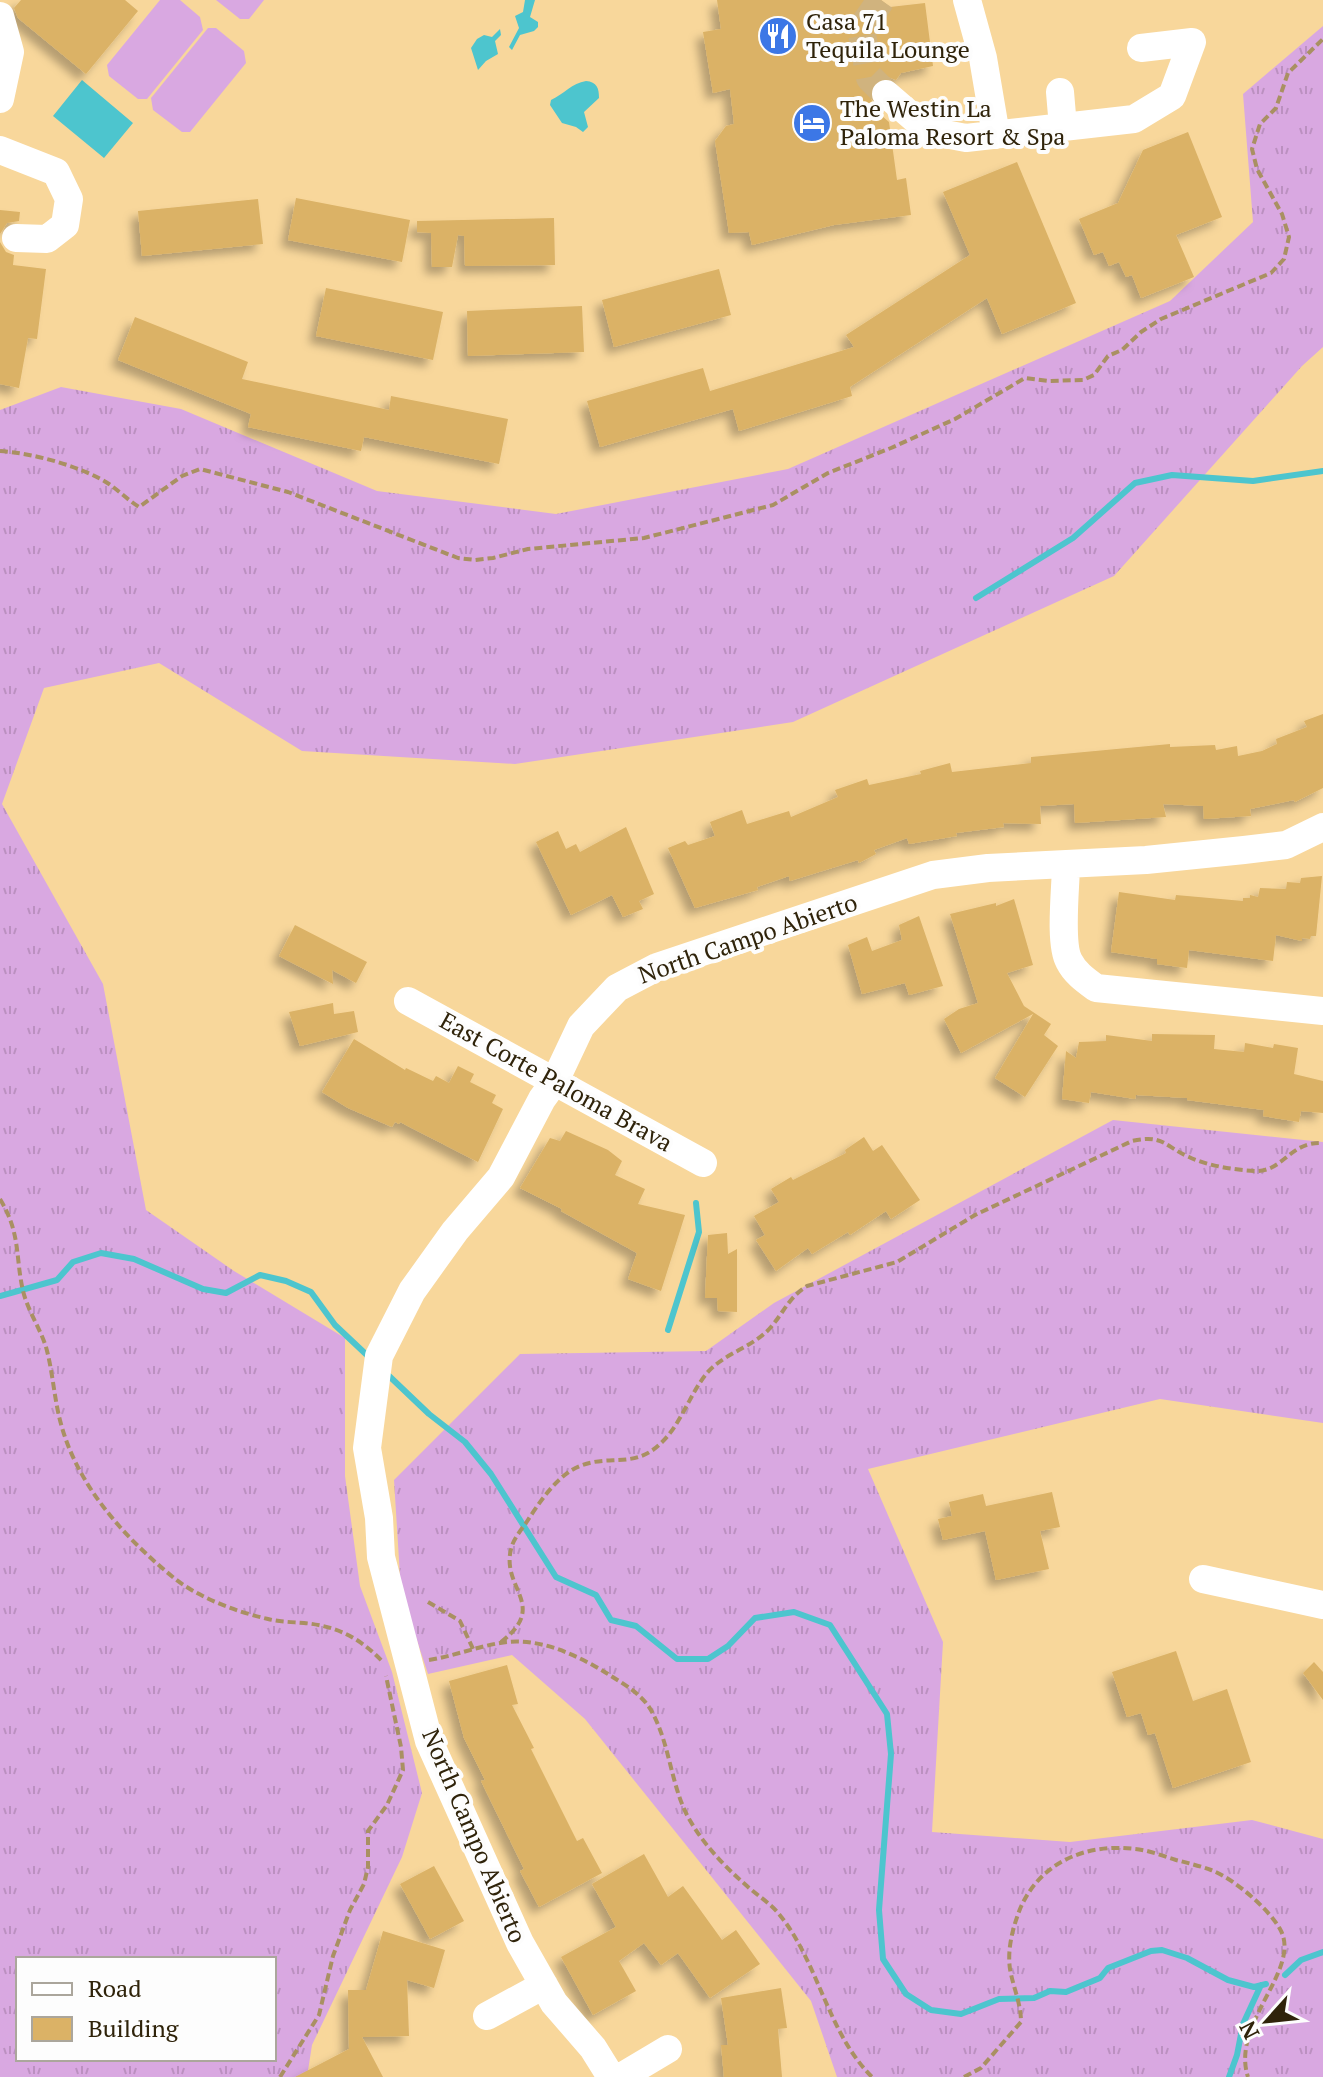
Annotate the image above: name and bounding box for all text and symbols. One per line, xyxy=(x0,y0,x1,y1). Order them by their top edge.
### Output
place label: Casa 71 Tequila Lounge xyxy=(806,5,970,65)
restaurant icon: Casa 71 Tequila Lounge xyxy=(757,15,799,57)
place label: The Westin La Paloma Resort & Spa xyxy=(840,92,1065,152)
hotel icon: The Westin La Paloma Resort & Spa xyxy=(791,102,833,144)
street label: North Campo Abierto xyxy=(634,886,861,991)
street label: East Corte Paloma Brava xyxy=(434,1004,679,1158)
street label: North Campo Abierto xyxy=(415,1724,534,1948)
legend xyxy=(16,1957,276,2061)
text: Road xyxy=(88,1972,142,2004)
north arrow xyxy=(1227,1981,1307,2061)
text: Building xyxy=(88,2012,179,2044)
text: N xyxy=(1232,2016,1265,2044)

